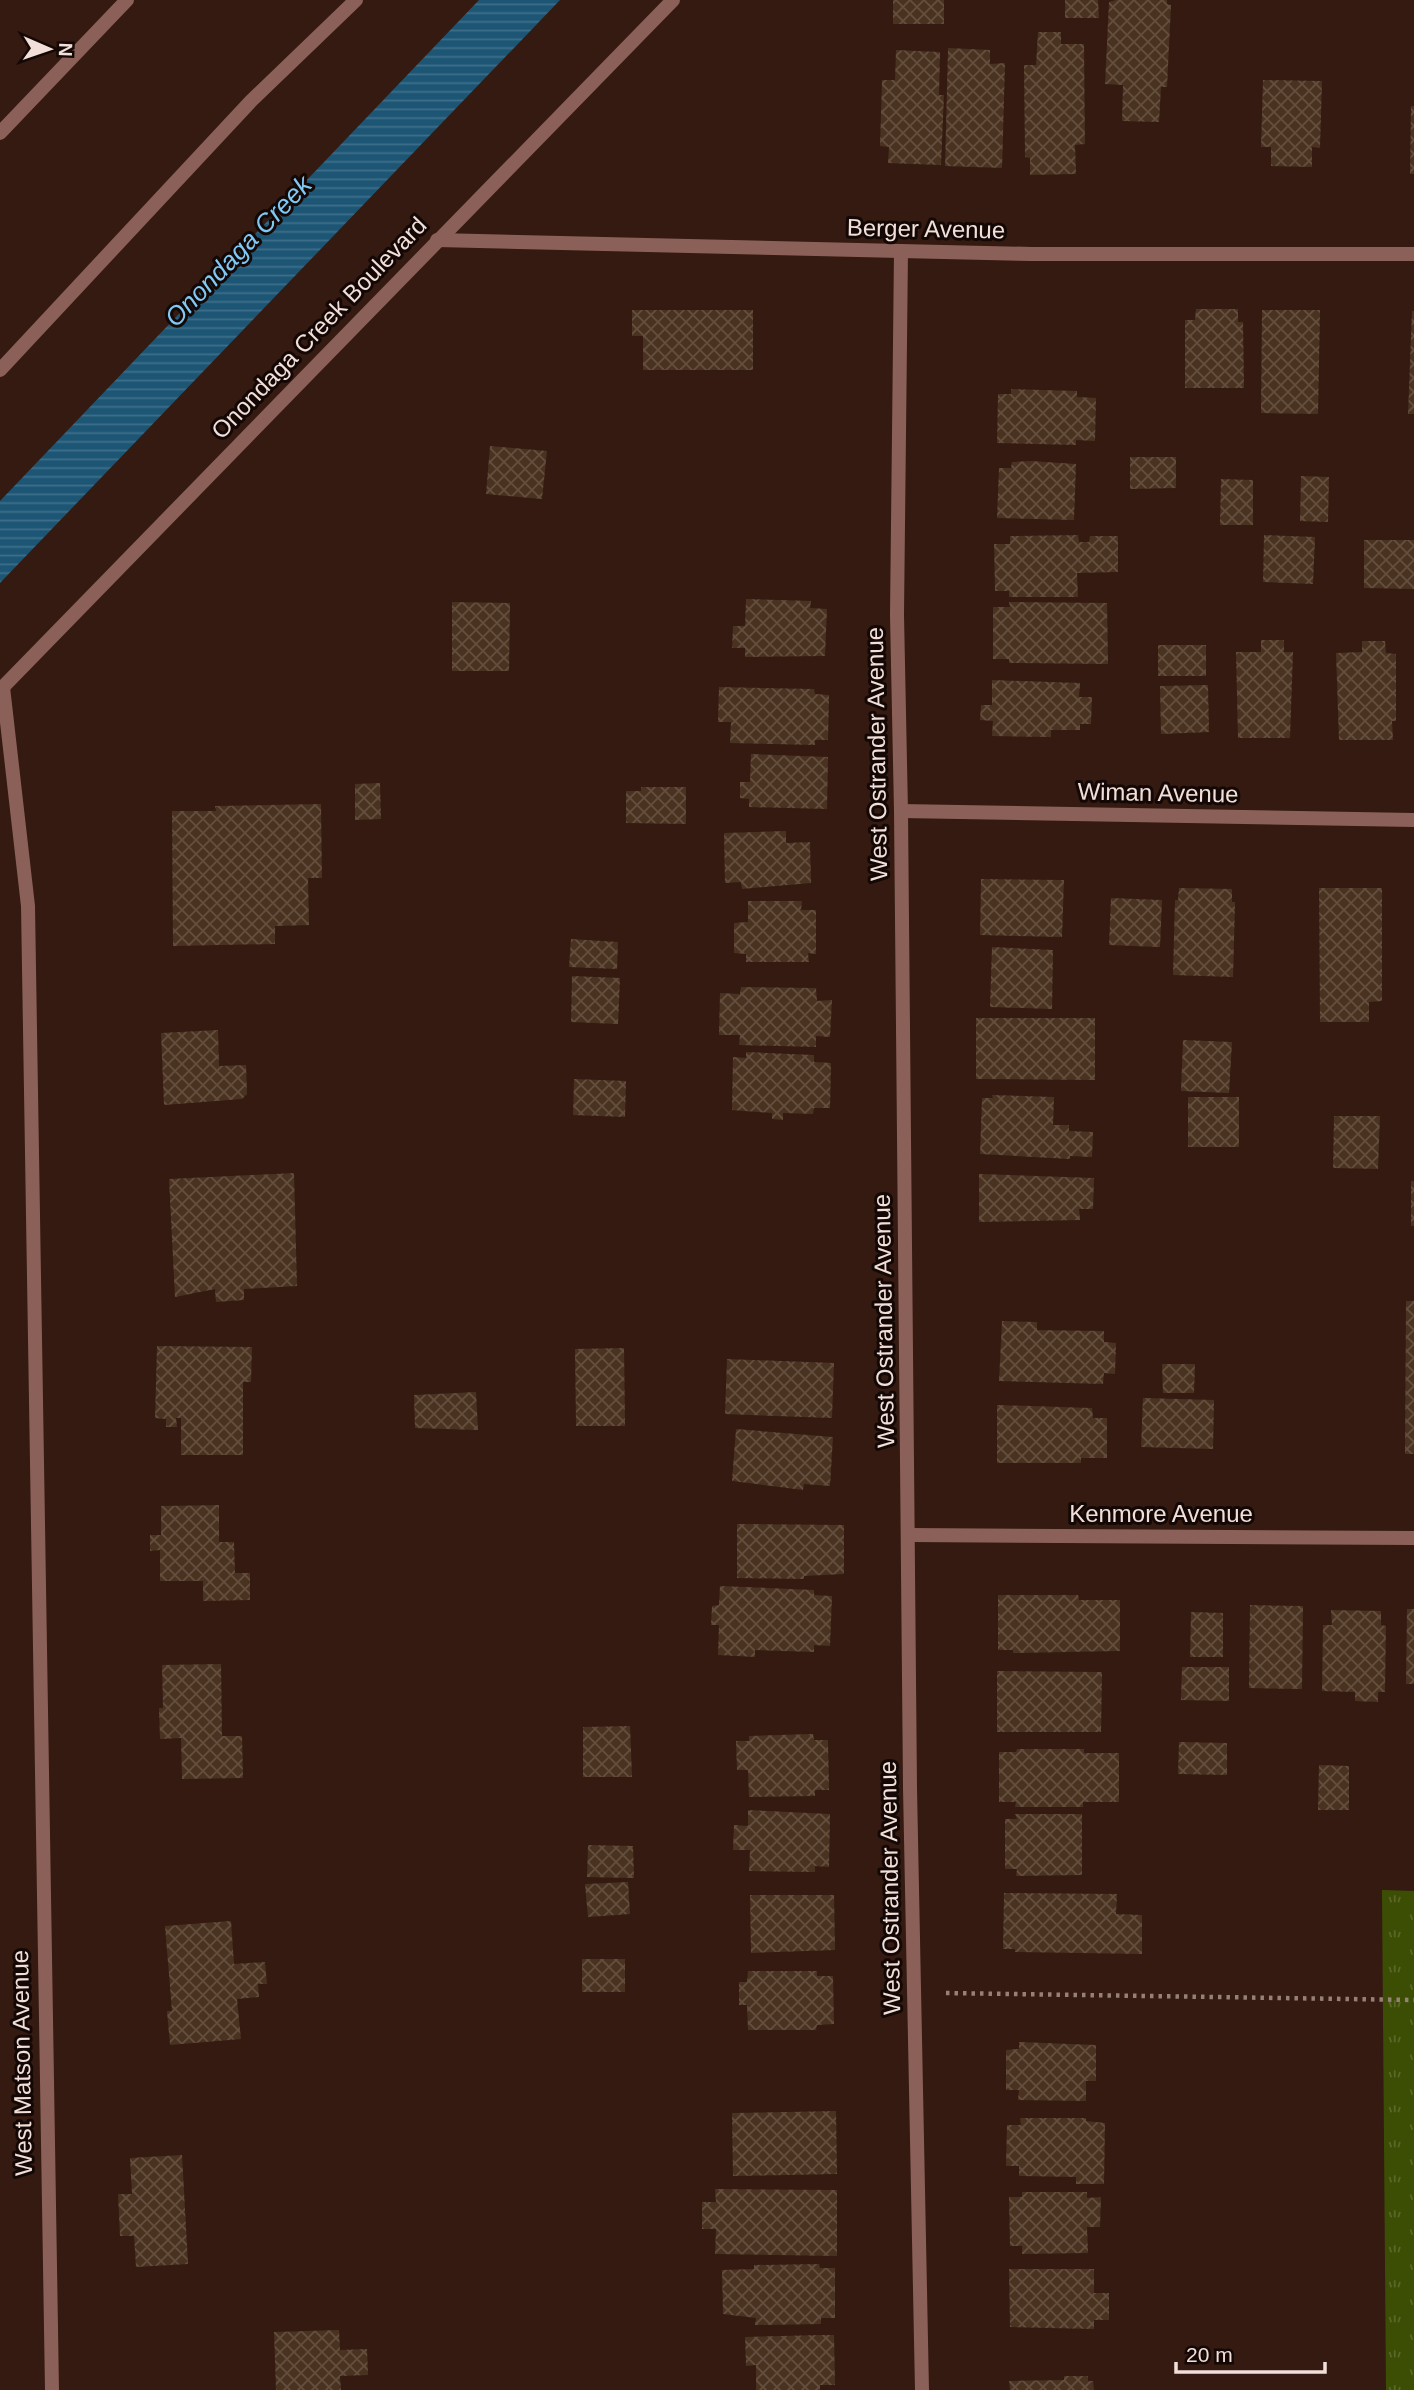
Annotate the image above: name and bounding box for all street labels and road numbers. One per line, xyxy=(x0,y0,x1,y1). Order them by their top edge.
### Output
street label: Onondaga Creek Boulevard xyxy=(206,211,432,444)
street label: Berger Avenue xyxy=(847,214,1005,243)
street label: West Ostrander Avenue xyxy=(861,627,892,881)
street label: Wiman Avenue xyxy=(1077,778,1239,807)
street label: West Ostrander Avenue xyxy=(868,1194,899,1448)
street label: Kenmore Avenue xyxy=(1069,1500,1253,1527)
street label: West Ostrander Avenue xyxy=(874,1761,905,2015)
street label: West Matson Avenue xyxy=(6,1950,37,2176)

